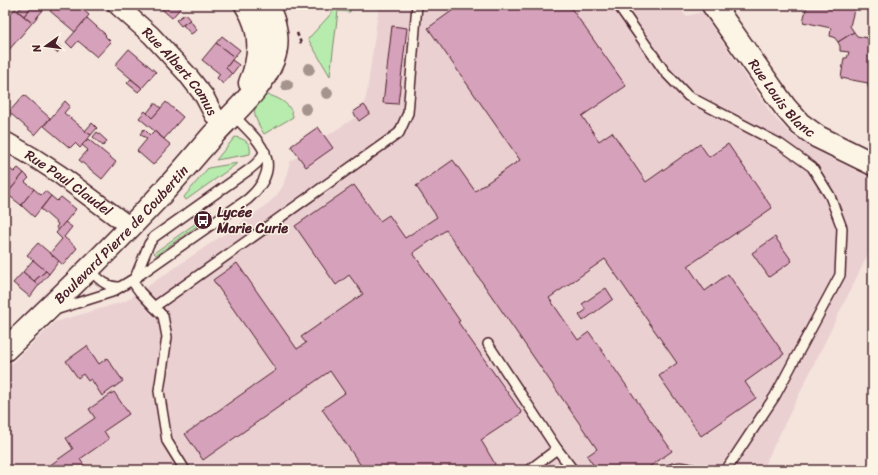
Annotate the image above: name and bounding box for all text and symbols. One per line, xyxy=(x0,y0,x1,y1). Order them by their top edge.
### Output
street label: Rue Albert Camus xyxy=(136,21,224,120)
north arrow xyxy=(26,26,66,66)
text: N xyxy=(27,42,47,55)
street label: Rue Louis Blanc xyxy=(741,53,821,144)
street label: Rue Paul Claudel xyxy=(20,143,118,223)
street label: Boulevard Pierre de Coubertin xyxy=(48,159,195,310)
place label: Lycée Marie Curie xyxy=(216,200,288,241)
bus stop icon: Lycée Marie Curie xyxy=(192,209,214,231)

